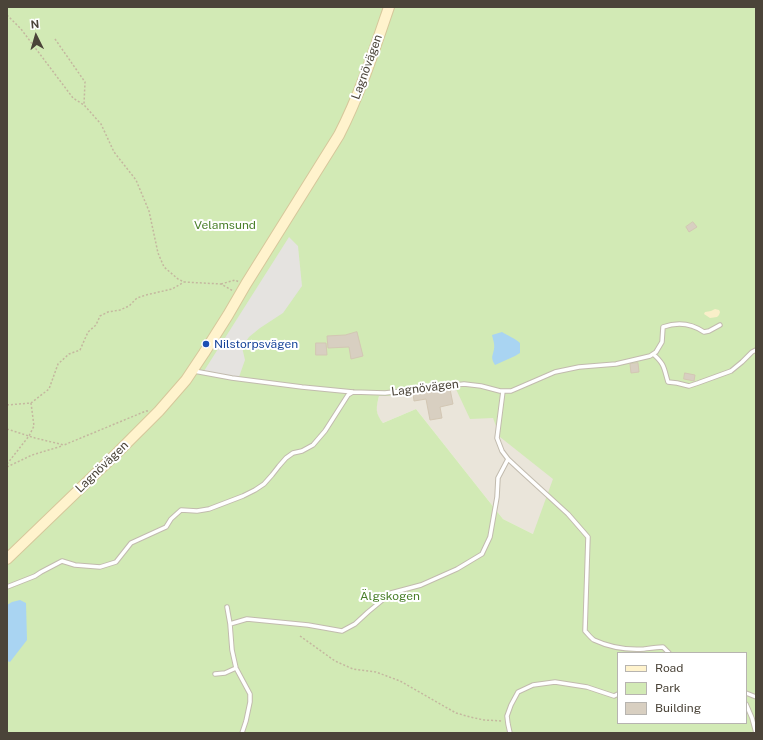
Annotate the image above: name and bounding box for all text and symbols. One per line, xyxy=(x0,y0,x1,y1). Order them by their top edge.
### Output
north arrow xyxy=(16,16,56,56)
text: N xyxy=(30,18,40,30)
street label: Lagnövägen xyxy=(349,33,385,101)
park label: Velamsund xyxy=(194,218,256,232)
place label: Nilstorpsvägen xyxy=(214,337,298,351)
marker: Nilstorpsvägen xyxy=(201,339,211,349)
street label: Lagnövägen xyxy=(390,377,460,399)
street label: Lagnövägen xyxy=(73,438,131,496)
park label: Älgskogen xyxy=(360,589,420,603)
legend xyxy=(617,652,747,724)
text: Road xyxy=(655,661,683,675)
text: Park xyxy=(655,681,681,695)
text: Building xyxy=(655,701,701,715)

